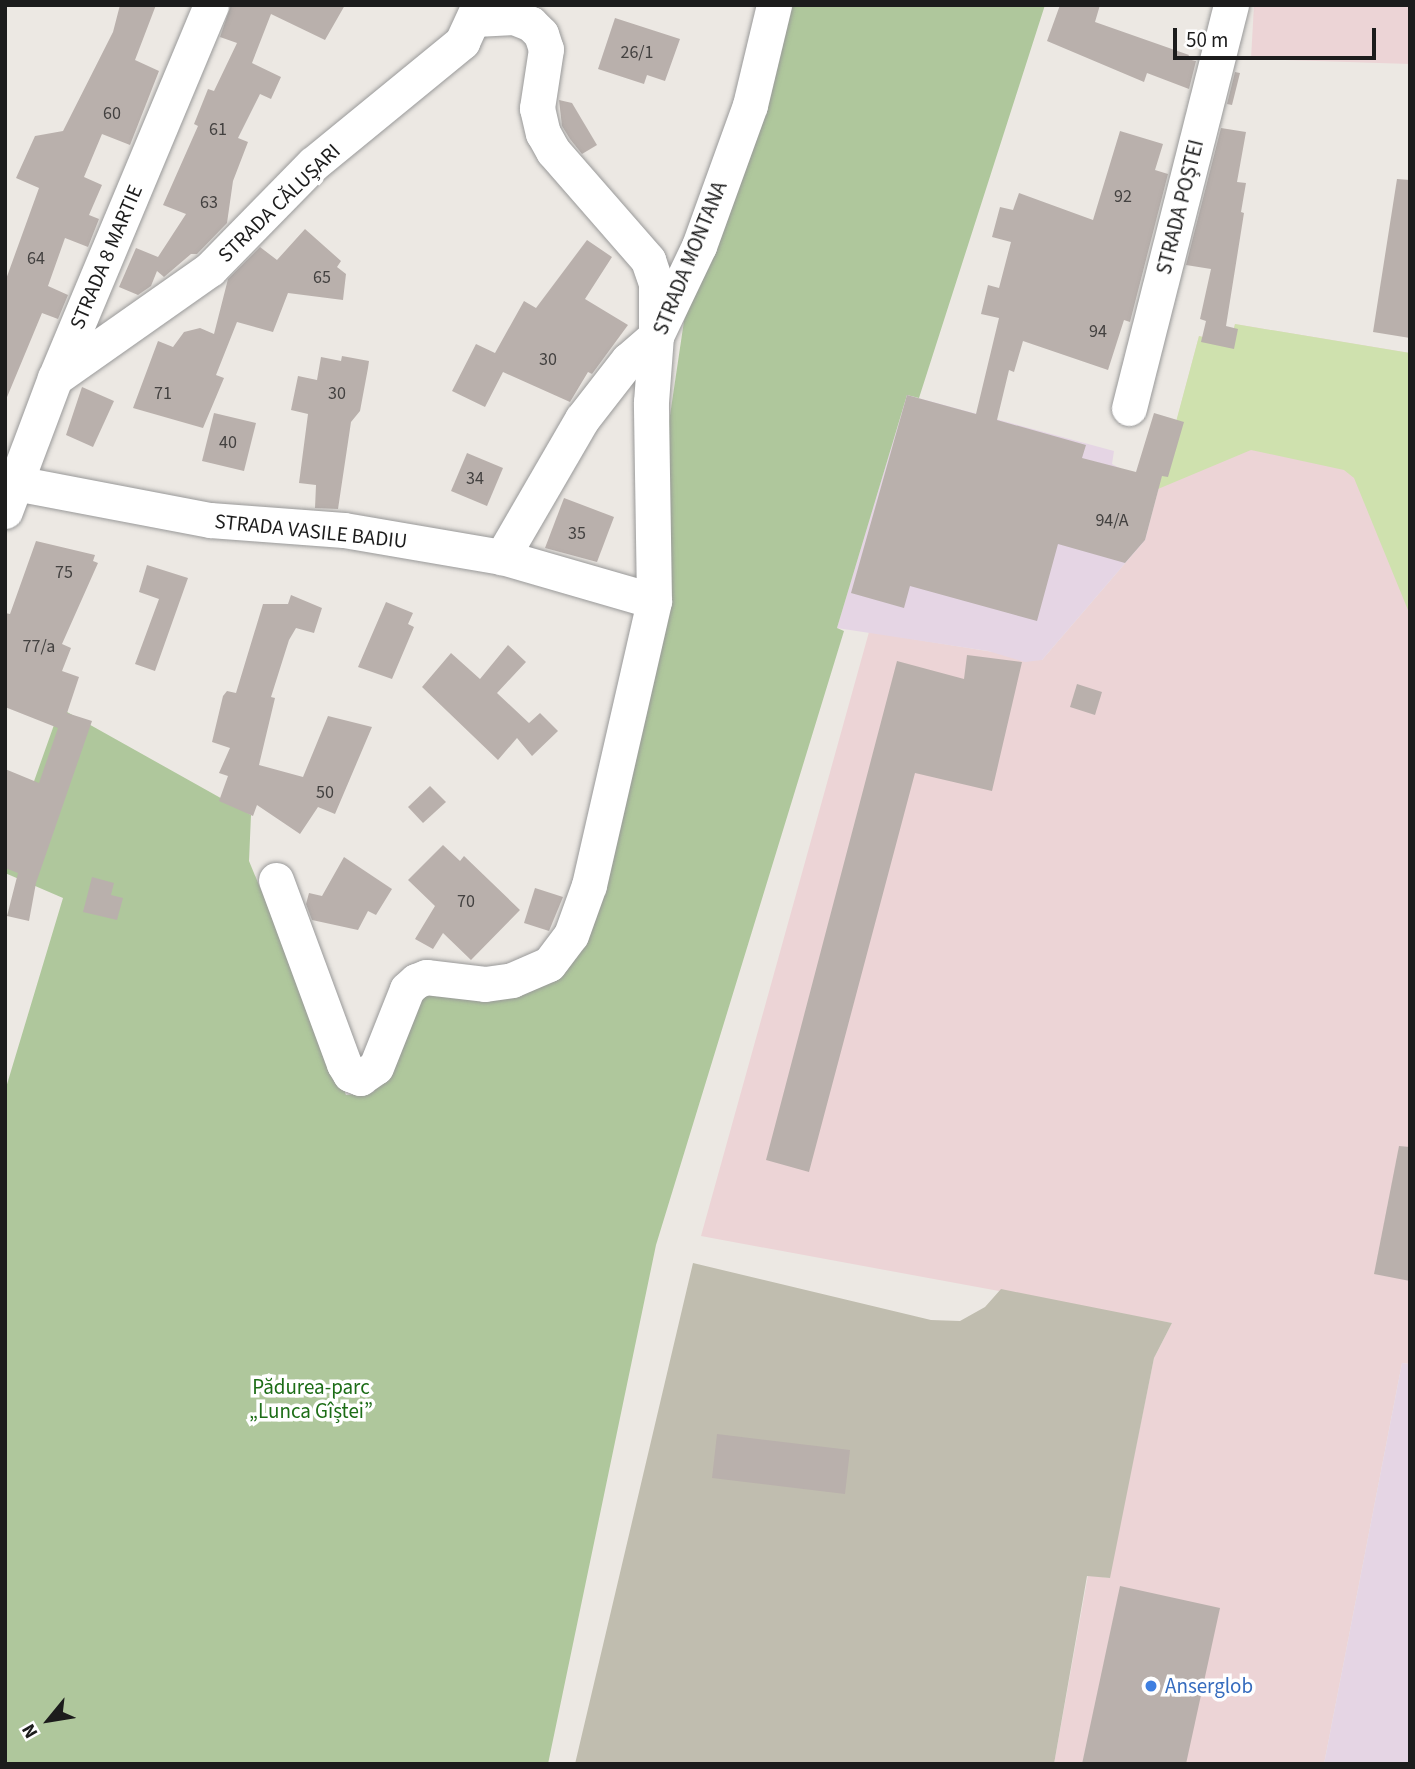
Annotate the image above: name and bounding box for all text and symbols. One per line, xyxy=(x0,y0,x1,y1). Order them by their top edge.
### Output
scale bar xyxy=(1177,14,1380,58)
text: 50 m xyxy=(1186,25,1228,55)
house number: 26/1 xyxy=(620,42,654,64)
house number: 60 xyxy=(103,103,121,125)
house number: 61 xyxy=(209,119,227,141)
street label: STRADA POȘTEI xyxy=(1151,137,1209,277)
street label: STRADA CĂLUȘARI xyxy=(213,138,345,268)
street label: STRADA MONTANA xyxy=(648,178,732,338)
street label: STRADA 8 MARTIE xyxy=(64,181,148,333)
house number: 92 xyxy=(1114,186,1132,208)
house number: 63 xyxy=(200,192,218,214)
house number: 64 xyxy=(27,248,45,270)
house number: 65 xyxy=(313,267,331,289)
house number: 94 xyxy=(1089,321,1107,343)
house number: 30 xyxy=(539,349,557,371)
house number: 71 xyxy=(154,383,172,405)
house number: 30 xyxy=(328,383,346,405)
house number: 40 xyxy=(219,432,237,454)
house number: 34 xyxy=(466,468,484,490)
street label: STRADA VASILE BADIU xyxy=(213,508,409,554)
house number: 94/A xyxy=(1095,510,1129,532)
house number: 35 xyxy=(568,523,586,545)
house number: 75 xyxy=(55,562,73,584)
house number: 77/a xyxy=(23,636,55,658)
house number: 50 xyxy=(316,782,334,804)
house number: 70 xyxy=(457,891,475,913)
park label: Pădurea-parc „Lunca Gîștei” xyxy=(249,1374,373,1424)
place label: Anserglob xyxy=(1165,1673,1253,1699)
marker: Anserglob xyxy=(1143,1678,1159,1694)
north arrow xyxy=(14,1685,84,1755)
text: N xyxy=(16,1719,45,1743)

